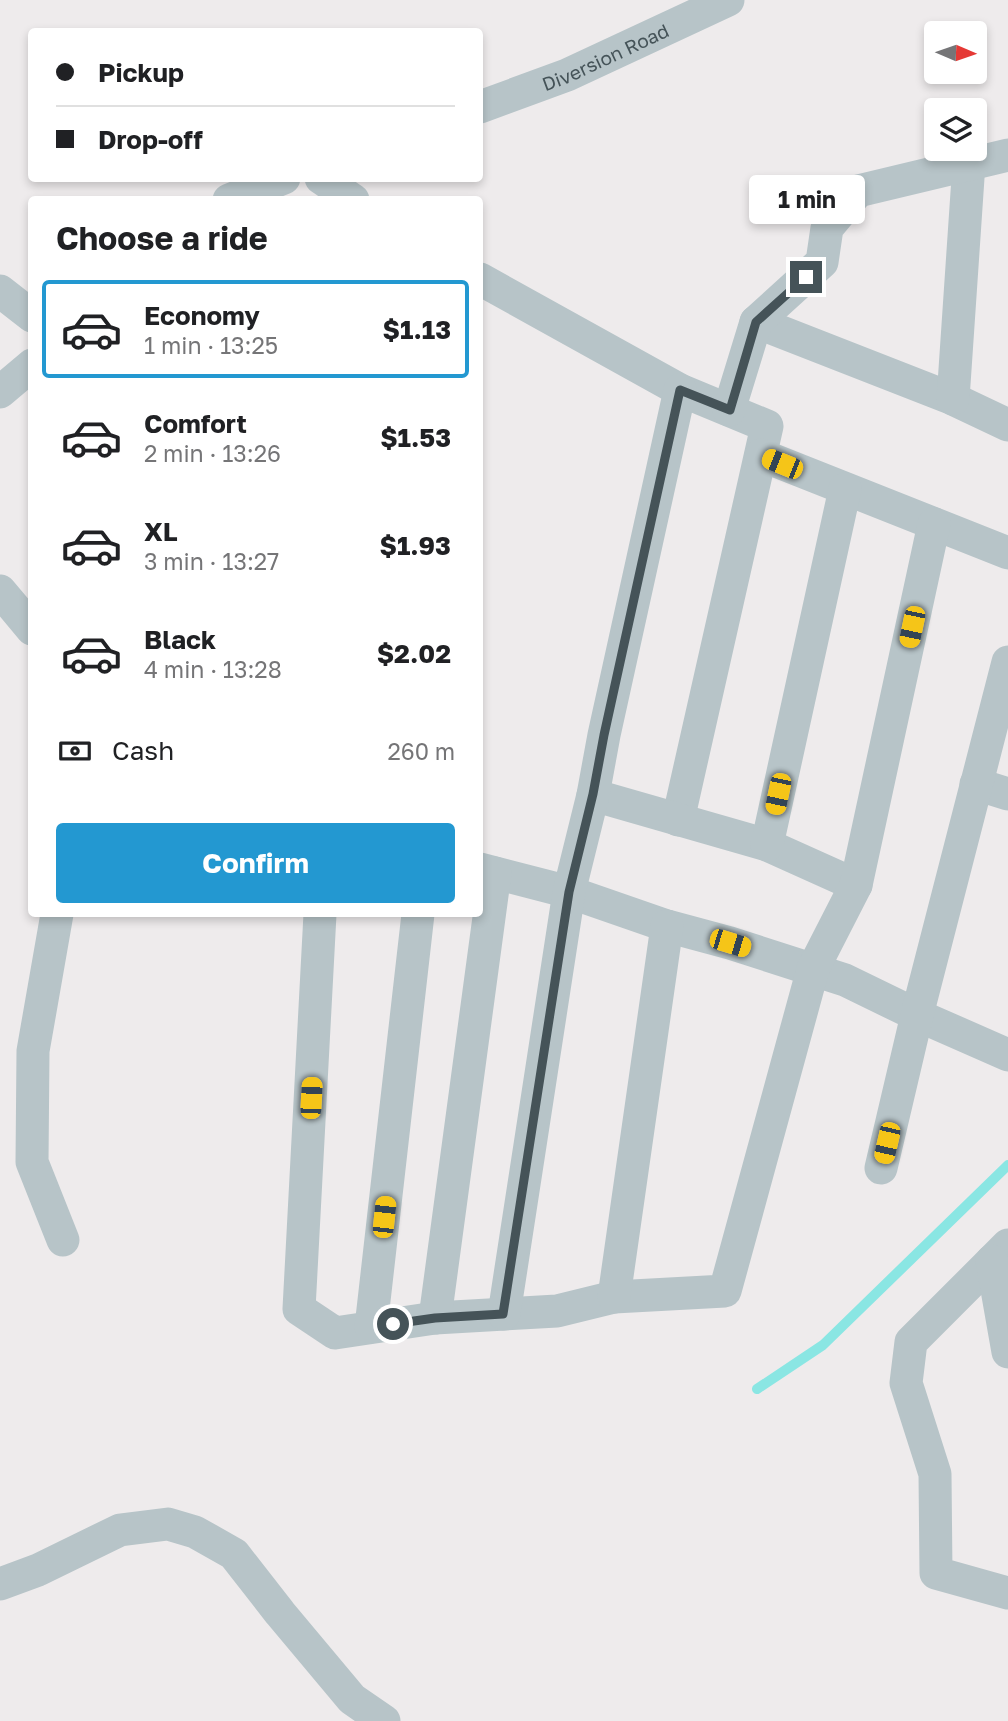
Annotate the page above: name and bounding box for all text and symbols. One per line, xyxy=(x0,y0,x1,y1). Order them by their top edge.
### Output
street label: Diversion Road xyxy=(539,18,672,95)
north arrow xyxy=(924,21,987,84)
map controls xyxy=(924,21,987,161)
text: Pickup xyxy=(98,57,184,88)
button: layers xyxy=(924,98,987,161)
text: Drop-off xyxy=(98,124,203,155)
callout: 1 min xyxy=(748,176,864,224)
text: 1 min xyxy=(778,185,836,213)
text: Choose a ride xyxy=(56,219,268,257)
route end xyxy=(790,261,822,293)
icon: car xyxy=(60,298,123,361)
text: Economy xyxy=(144,300,260,331)
text: $1.13 xyxy=(383,314,451,345)
text: 1 min · 13:25 xyxy=(144,331,278,359)
icon: car xyxy=(60,406,123,469)
text: Comfort xyxy=(144,408,247,439)
text: $1.53 xyxy=(380,422,451,453)
text: 2 min · 13:26 xyxy=(144,439,281,467)
car xyxy=(759,446,806,482)
icon: car xyxy=(60,514,123,577)
text: XL xyxy=(144,516,178,547)
text: $1.93 xyxy=(379,530,451,561)
text: 3 min · 13:27 xyxy=(144,547,279,575)
car xyxy=(898,604,927,650)
icon: car xyxy=(60,622,123,685)
text: Black xyxy=(144,624,216,655)
text: $2.02 xyxy=(377,638,451,669)
text: 4 min · 13:28 xyxy=(144,655,282,683)
icon: cash xyxy=(56,732,94,770)
text: Cash xyxy=(112,735,174,766)
text: 260 m xyxy=(387,737,455,765)
car xyxy=(764,771,793,817)
button: Confirm xyxy=(56,823,455,903)
car xyxy=(707,927,754,959)
car xyxy=(300,1076,323,1120)
car xyxy=(873,1120,902,1166)
car xyxy=(372,1195,397,1239)
route start xyxy=(377,1308,409,1340)

